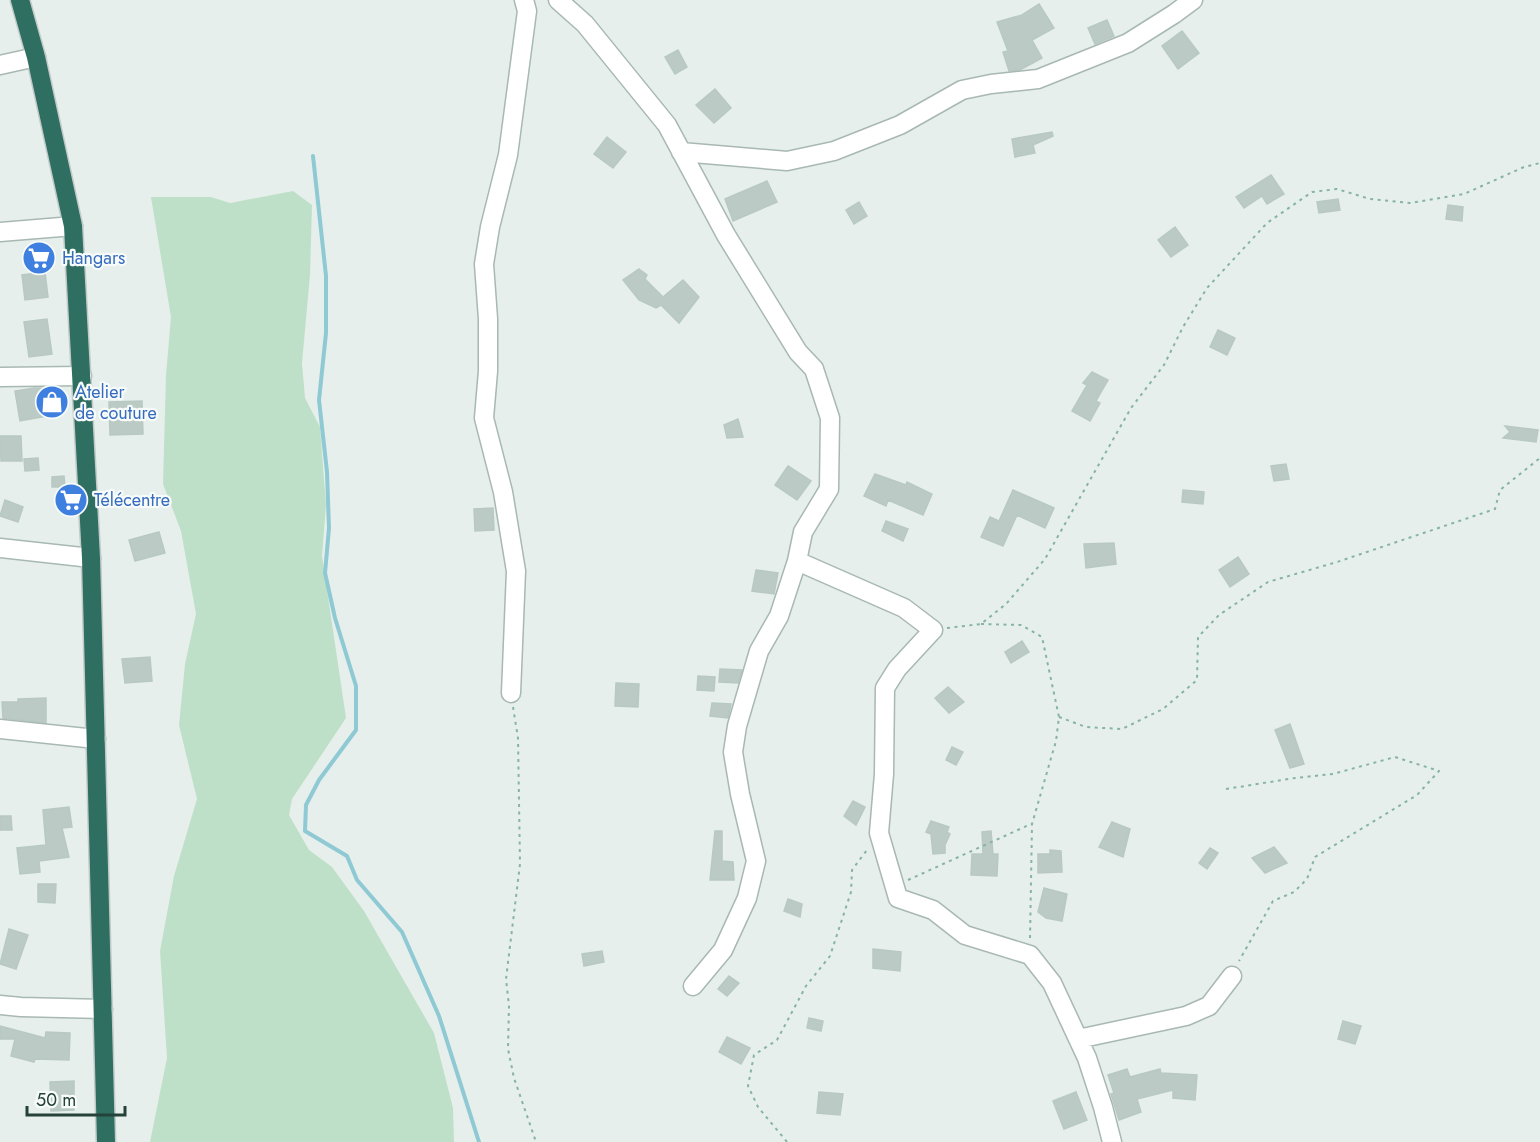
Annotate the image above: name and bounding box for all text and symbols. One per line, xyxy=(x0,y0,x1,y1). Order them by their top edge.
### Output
supermarket icon: Hangars xyxy=(21,240,57,276)
place label: Hangars xyxy=(62,245,125,271)
place label: Atelier de couture xyxy=(75,379,157,426)
shop icon: Atelier de couture xyxy=(34,384,70,420)
supermarket icon: Télécentre xyxy=(53,482,89,518)
place label: Télécentre xyxy=(94,487,170,513)
scale bar xyxy=(27,1079,124,1117)
text: 50 m xyxy=(36,1087,76,1113)

